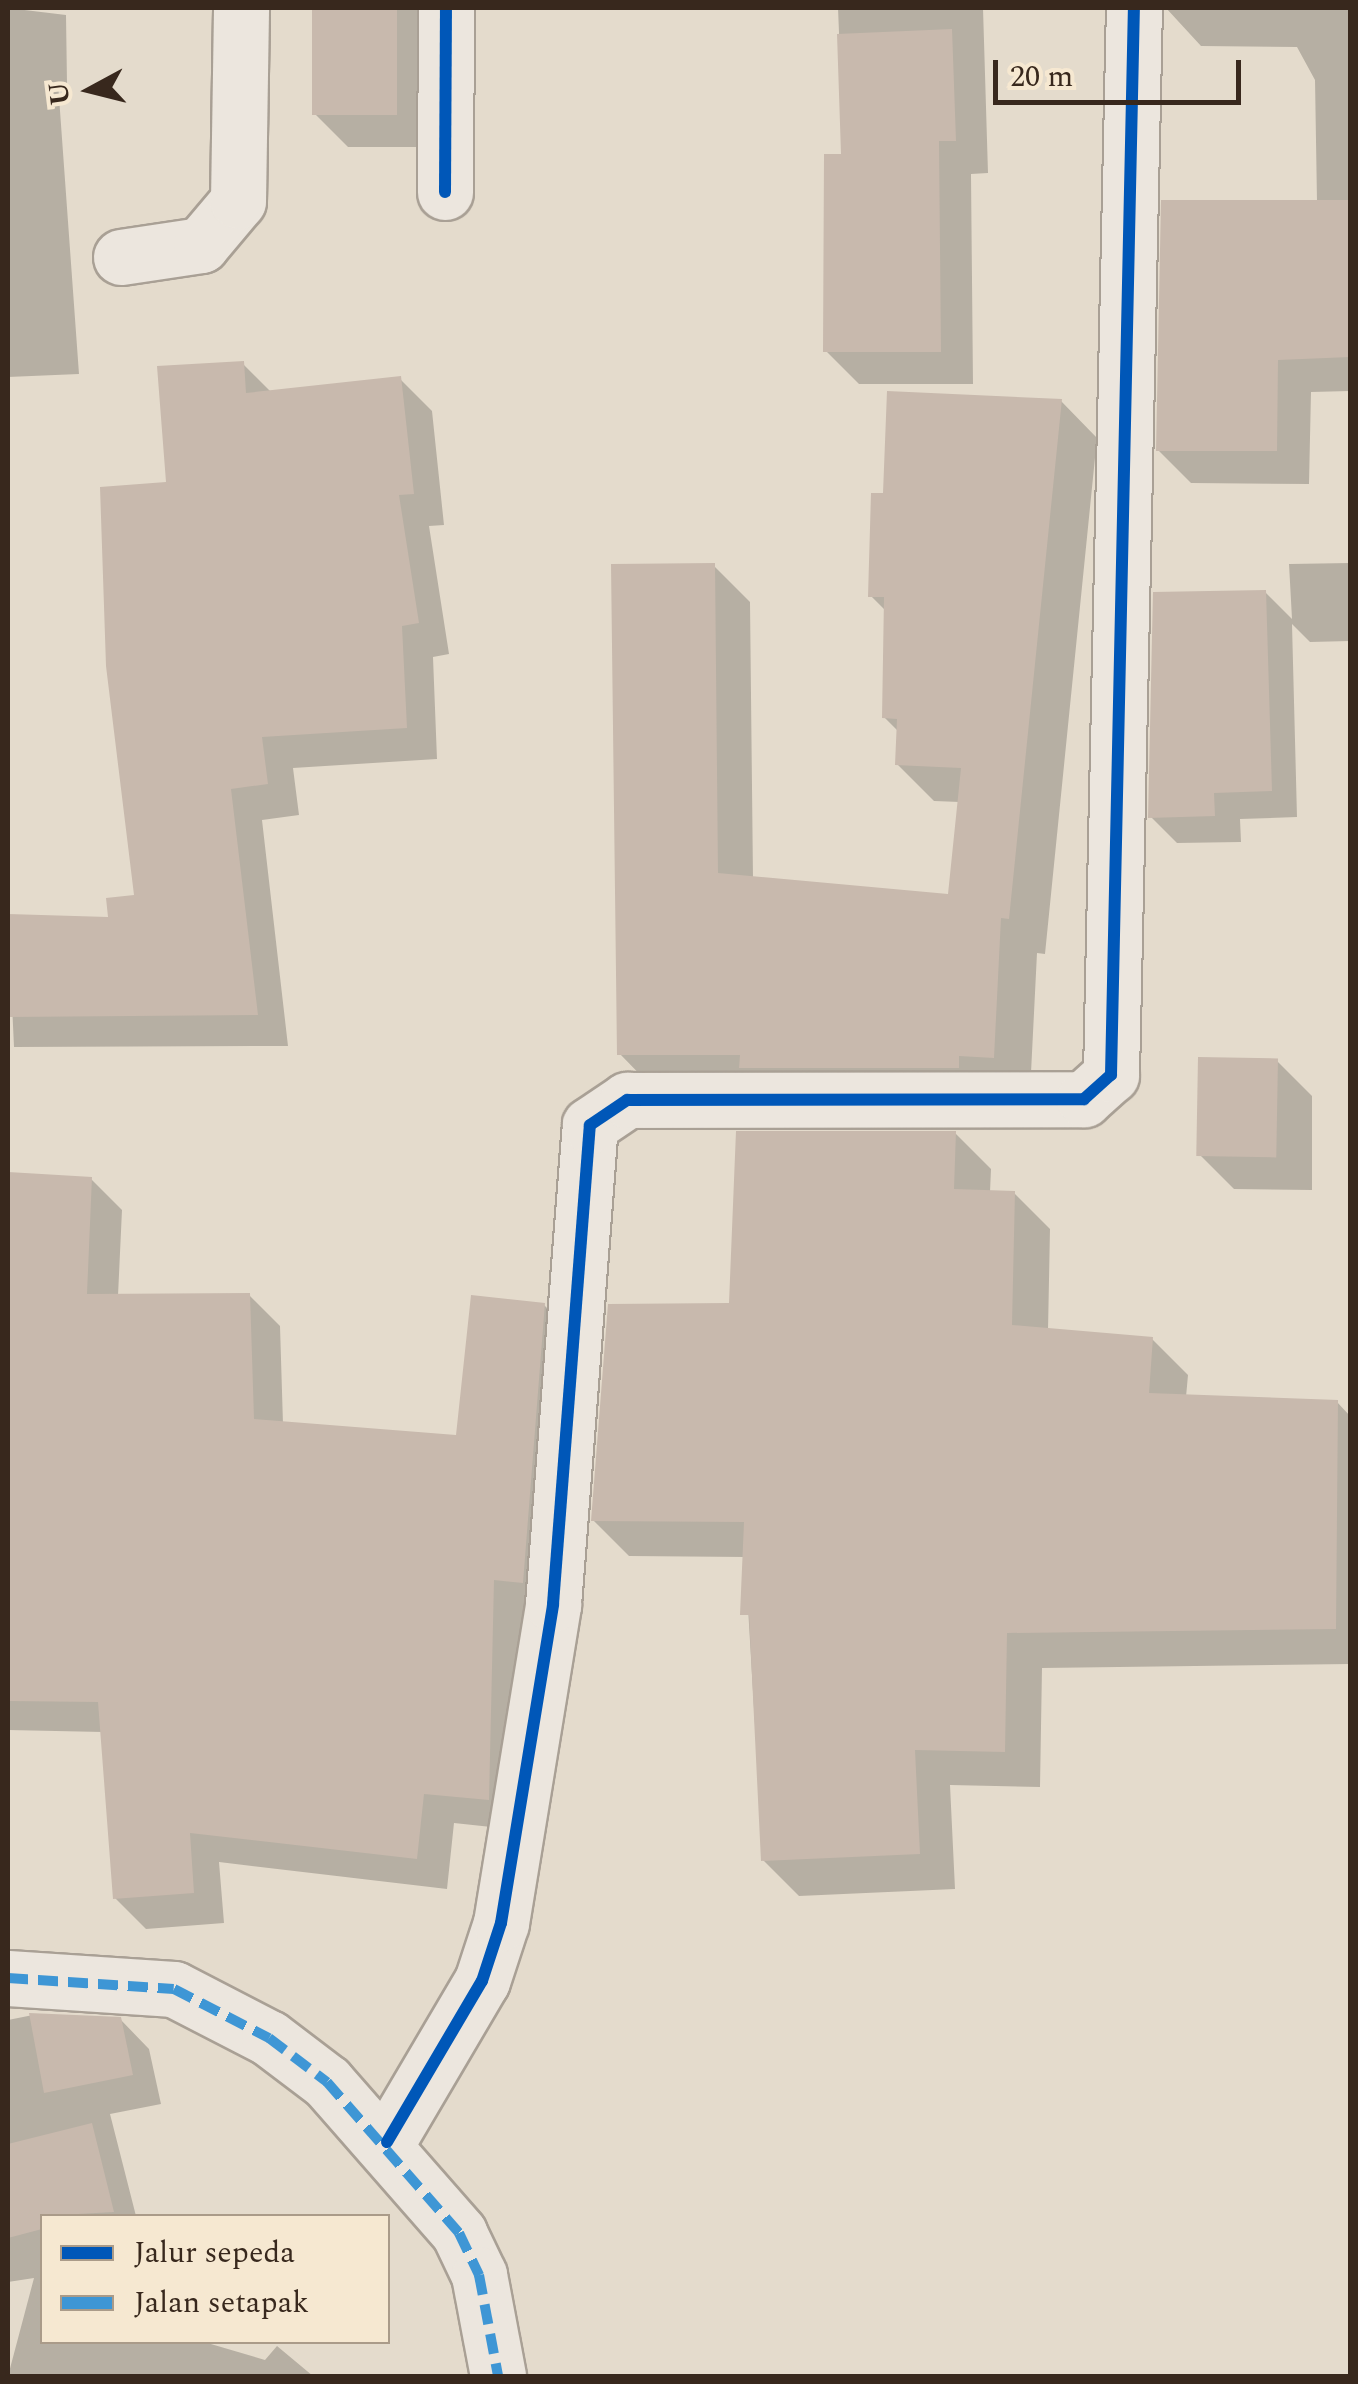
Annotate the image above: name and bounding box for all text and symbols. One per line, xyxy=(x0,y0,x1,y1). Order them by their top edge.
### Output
north arrow xyxy=(40,40,140,140)
scale bar xyxy=(998,40,1246,102)
text: 20 m xyxy=(1010,54,1073,100)
text: U xyxy=(37,79,82,108)
legend xyxy=(40,2214,390,2344)
text: Jalur sepeda xyxy=(134,2230,295,2276)
text: Jalan setapak xyxy=(134,2280,309,2326)

